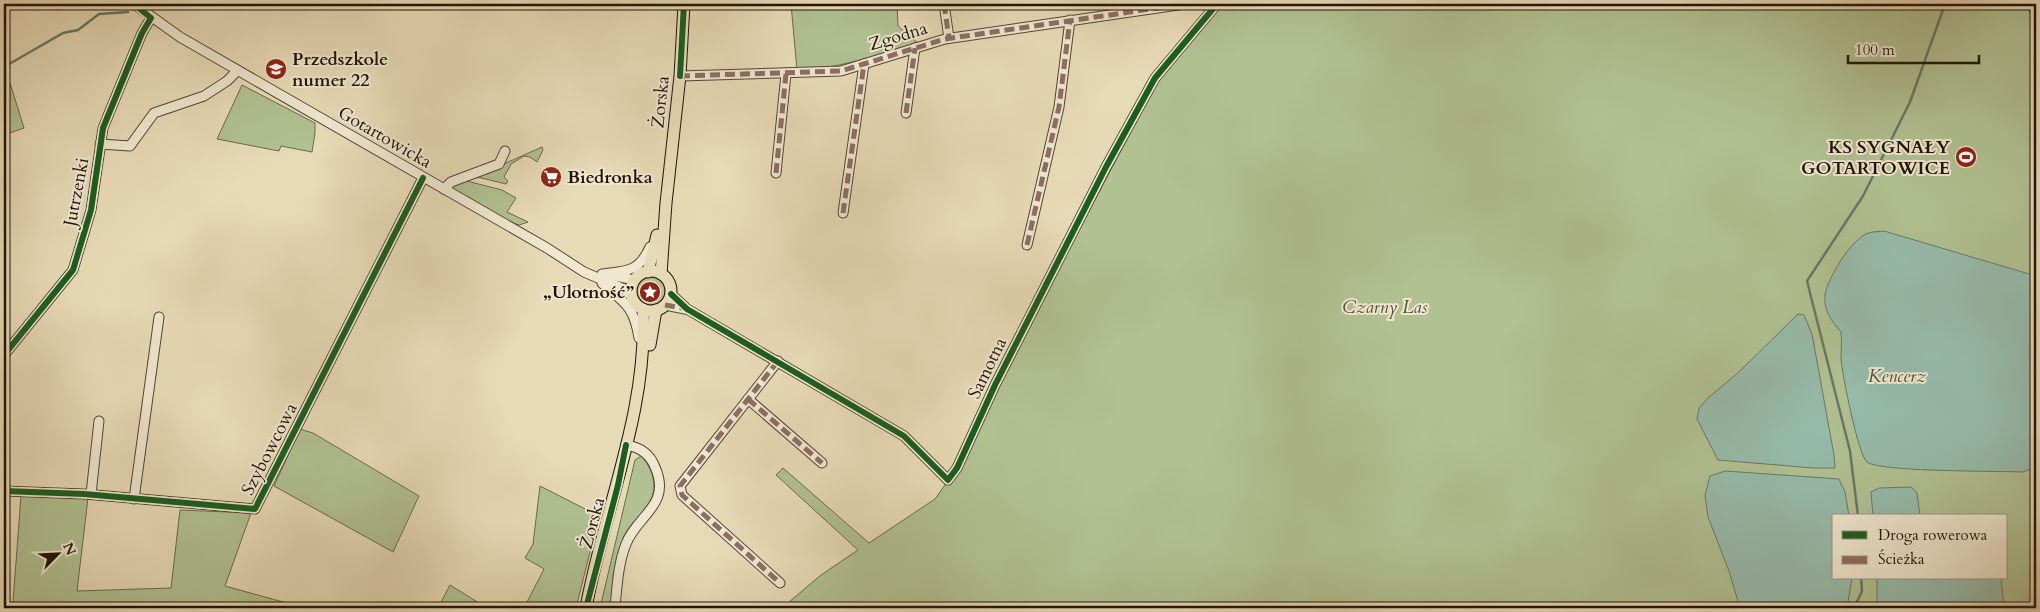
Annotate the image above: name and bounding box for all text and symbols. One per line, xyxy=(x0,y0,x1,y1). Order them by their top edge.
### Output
street label: Zgodna xyxy=(866,16,931,57)
scale bar xyxy=(1848,32,1979,64)
text: 100 m xyxy=(1855,40,1895,60)
place label: Przedszkole numer 22 xyxy=(292,47,388,93)
school or university icon: Przedszkole numer 22 xyxy=(264,57,288,81)
street label: Żorska xyxy=(645,74,676,129)
street label: Gotartowicka xyxy=(333,100,436,175)
place label: KS SYGNAŁY GOTARTOWICE xyxy=(1801,135,1951,181)
sports icon: KS SYGNAŁY GOTARTOWICE xyxy=(1954,145,1978,169)
street label: Jutrzenki xyxy=(57,156,95,231)
supermarket icon: Biedronka xyxy=(539,165,563,189)
place label: Biedronka xyxy=(567,165,653,190)
place label: „Ulotność” xyxy=(544,280,634,305)
place icon: „Ulotność” xyxy=(638,280,662,304)
park label: Czarny Las xyxy=(1342,295,1428,320)
street label: Samotna xyxy=(962,333,1013,403)
park label: Kencerz xyxy=(1868,364,1926,389)
street label: Szybowcowa xyxy=(235,399,304,500)
street label: Żorska xyxy=(574,494,611,552)
legend xyxy=(1832,514,2008,580)
text: Droga rowerowa xyxy=(1878,525,1988,545)
north arrow xyxy=(32,530,82,580)
text: N xyxy=(58,539,81,558)
text: Ścieżka xyxy=(1878,549,1925,569)

